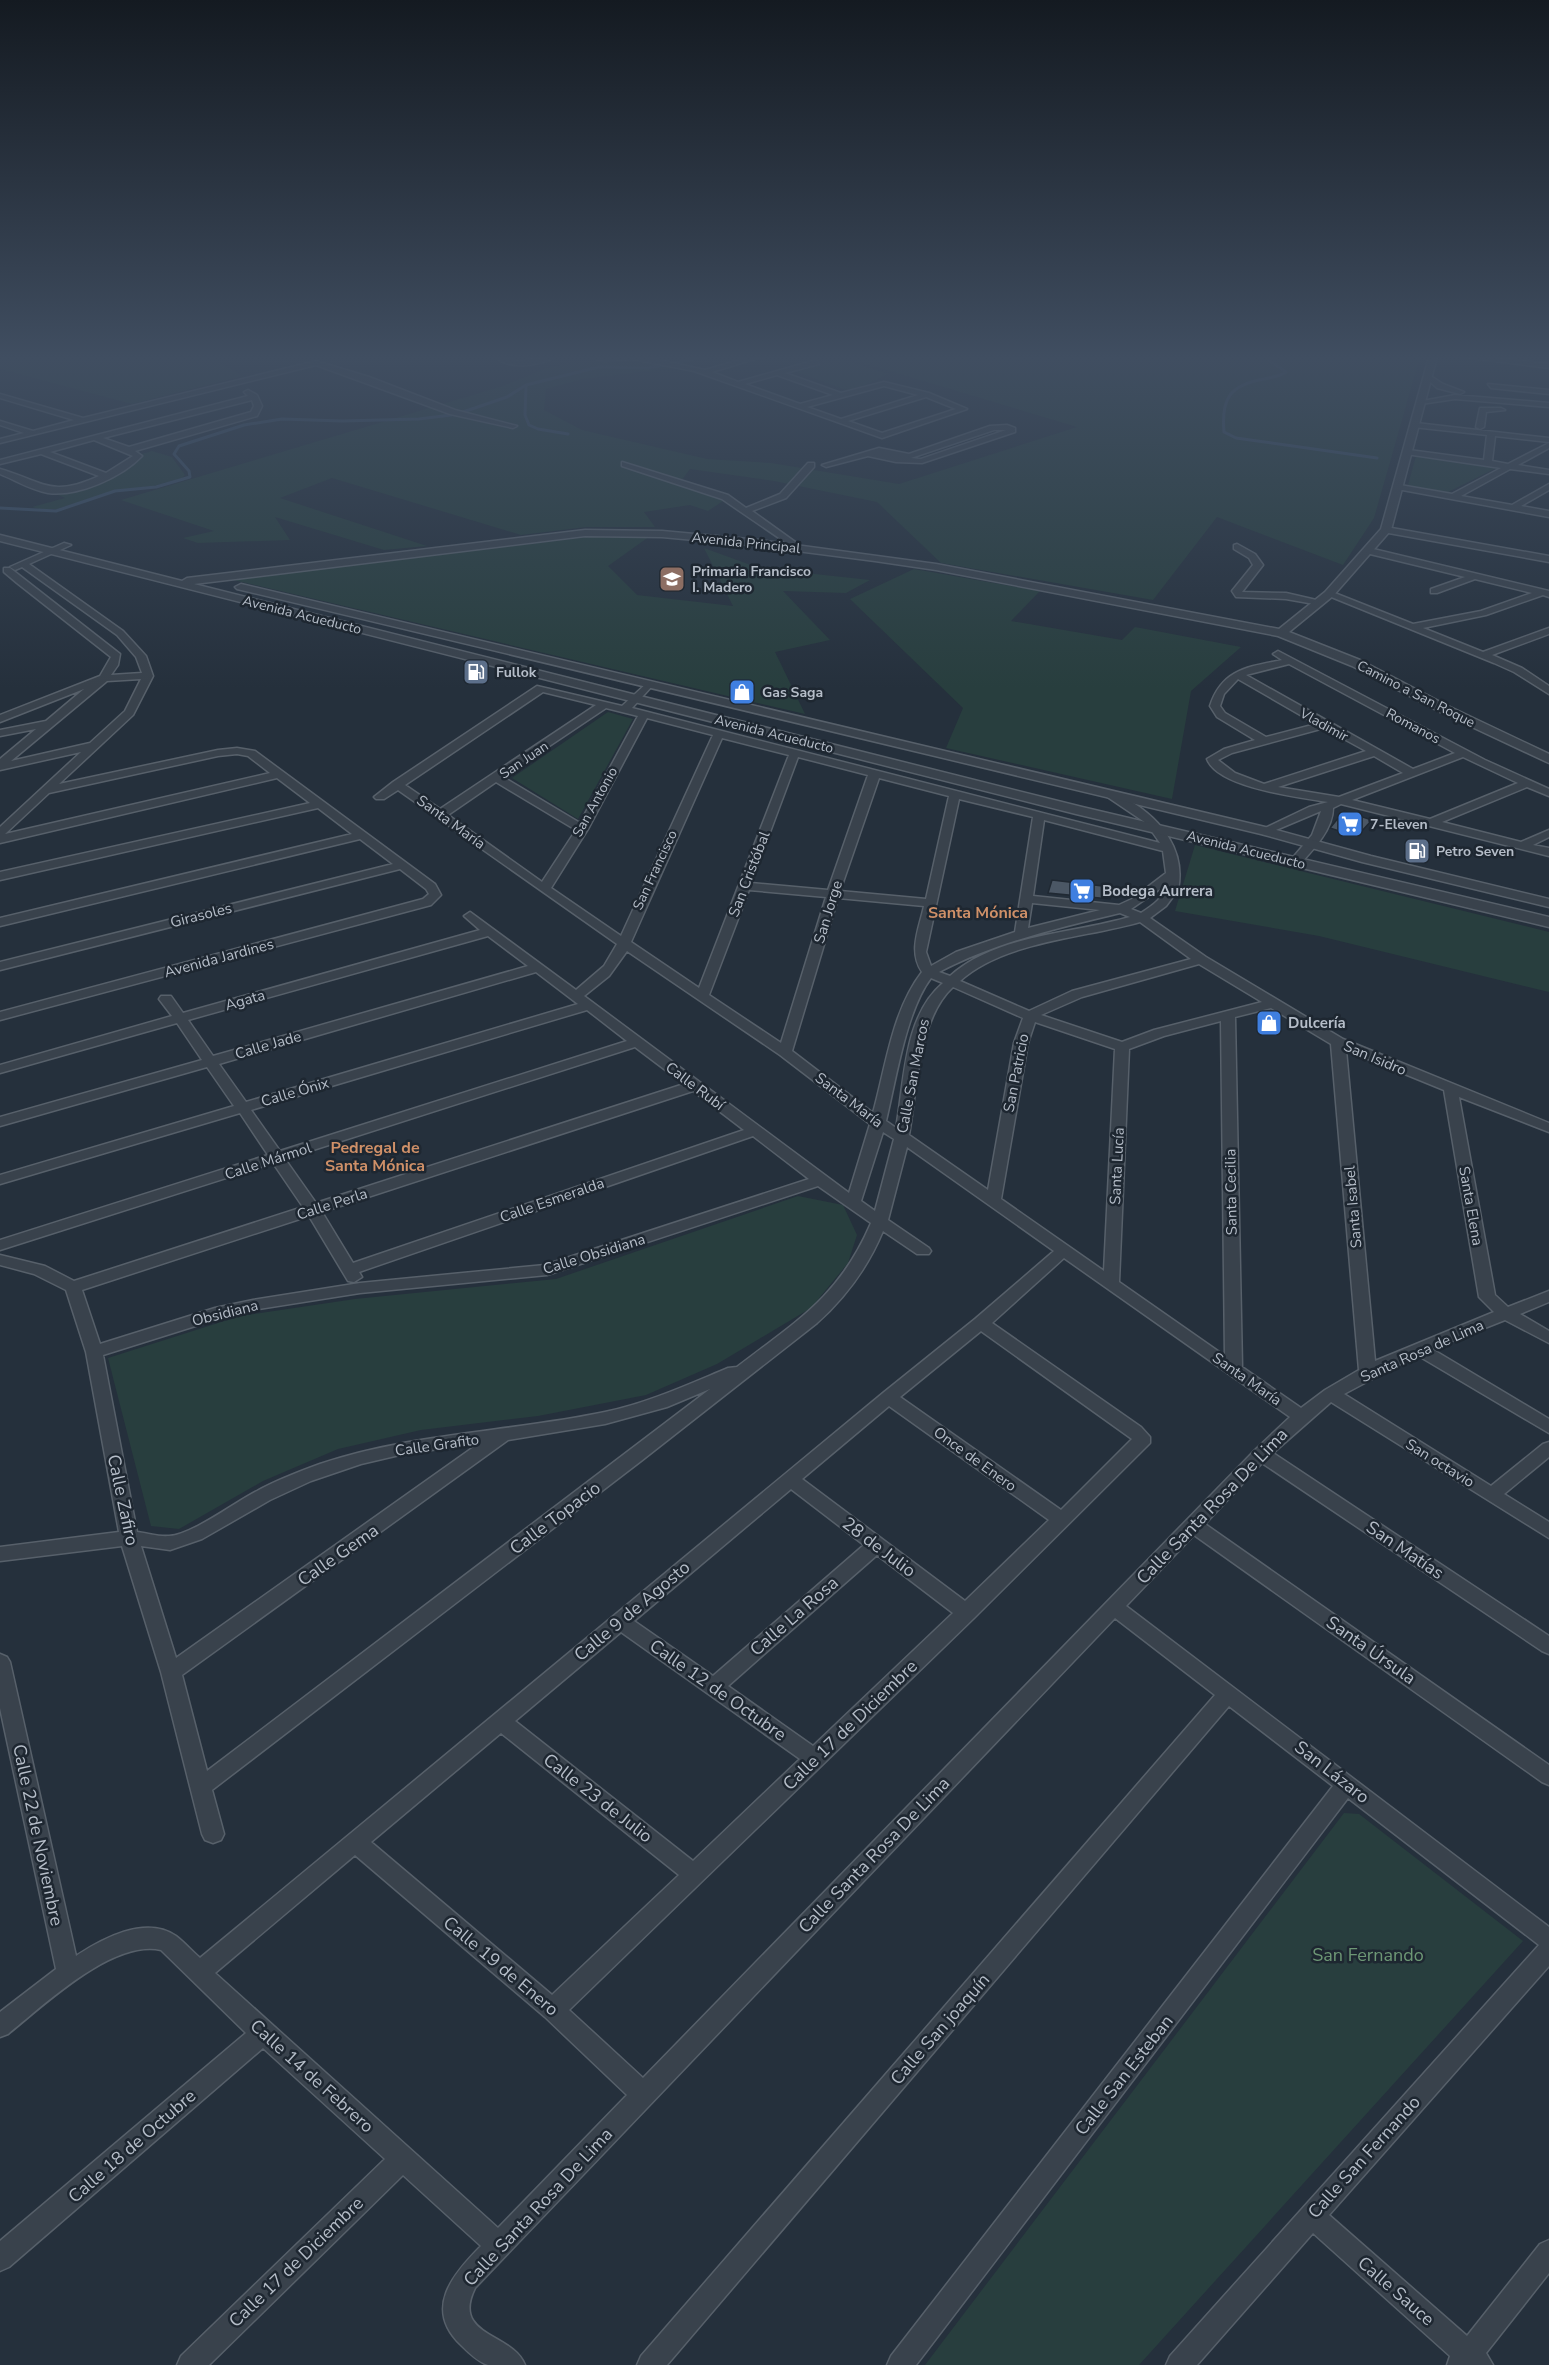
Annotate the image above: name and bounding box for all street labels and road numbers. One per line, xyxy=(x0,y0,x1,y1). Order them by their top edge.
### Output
street label: Avenida Principal xyxy=(691,528,802,558)
street label: Avenida Acueducto xyxy=(241,591,364,639)
street label: Camino a San Roque xyxy=(1354,656,1478,732)
street label: Vladimir xyxy=(1295,703,1352,746)
street label: Romanos xyxy=(1383,704,1444,748)
street label: Avenida Acueducto xyxy=(713,710,836,758)
street label: San Juan xyxy=(496,737,552,783)
street label: San Antonio xyxy=(568,763,622,840)
street label: Santa María xyxy=(413,790,489,854)
street label: Avenida Acueducto xyxy=(1185,826,1308,874)
street label: San Francisco xyxy=(628,827,682,913)
street label: San Cristóbal xyxy=(723,828,775,920)
street label: San Jorge xyxy=(809,878,847,946)
street label: Girasoles xyxy=(168,898,234,932)
street label: Avenida Jardines xyxy=(162,934,276,982)
street label: Agata xyxy=(223,985,267,1015)
street label: Calle San Marcos xyxy=(892,1017,934,1135)
street label: Calle Jade xyxy=(233,1026,303,1064)
street label: San Patricio xyxy=(999,1032,1033,1114)
street label: San Isidro xyxy=(1341,1036,1409,1080)
street label: Calle Rubí xyxy=(661,1057,730,1116)
street label: Santa María xyxy=(811,1068,887,1132)
street label: Calle Ónix xyxy=(258,1072,331,1111)
street label: Santa Lucía xyxy=(1105,1127,1129,1205)
street label: Calle Mármol xyxy=(222,1137,315,1184)
street label: Santa Cecilia xyxy=(1220,1149,1242,1235)
street label: Santa Isabel xyxy=(1339,1164,1367,1249)
street label: Santa Elena xyxy=(1454,1165,1488,1247)
street label: Calle Esmeralda xyxy=(497,1173,607,1227)
street label: Calle Perla xyxy=(294,1183,370,1225)
street label: Calle Obsidiana xyxy=(540,1229,648,1279)
street label: Obsidiana xyxy=(190,1295,260,1331)
street label: Santa Rosa de Lima xyxy=(1357,1315,1487,1387)
street label: Santa María xyxy=(1208,1348,1286,1410)
street label: Once de Enero xyxy=(929,1422,1021,1496)
street label: Calle Santa Rosa De Lima xyxy=(1131,1423,1293,1589)
street label: Calle Grafito xyxy=(394,1429,480,1461)
street label: San octavio xyxy=(1402,1434,1478,1492)
street label: Calle Zafiro xyxy=(102,1452,144,1548)
street label: Calle Topacio xyxy=(505,1476,605,1560)
street label: 28 de Julio xyxy=(837,1511,921,1583)
street label: San Matías xyxy=(1361,1515,1449,1585)
street label: Calle Gema xyxy=(293,1518,383,1592)
street label: Calle 9 de Agosto xyxy=(569,1555,695,1667)
street label: Calle La Rosa xyxy=(745,1571,843,1661)
street label: Santa Úrsula xyxy=(1321,1610,1421,1690)
street label: Calle 12 de Octubre xyxy=(645,1634,791,1746)
street label: Calle 17 de Diciembre xyxy=(777,1654,923,1796)
street label: San Lázaro xyxy=(1290,1735,1374,1809)
street label: Calle 22 de Noviembre xyxy=(7,1742,69,1928)
street label: Calle 23 de Julio xyxy=(538,1748,658,1848)
street label: Calle Santa Rosa De Lima xyxy=(793,1772,955,1938)
street label: Calle 19 de Enero xyxy=(438,1911,564,2021)
street label: Calle San joaquín xyxy=(885,1968,995,2090)
street label: Calle San Esteban xyxy=(1069,2010,1179,2140)
street label: Calle 14 de Febrero xyxy=(245,2014,379,2138)
street label: Calle 18 de Octubre xyxy=(63,2084,201,2208)
street label: Calle San Fernando xyxy=(1302,2090,1426,2224)
street label: Calle Santa Rosa De Lima xyxy=(458,2123,618,2291)
street label: Calle 17 de Diciembre xyxy=(223,2191,369,2333)
street label: Calle Sauce xyxy=(1352,2251,1440,2331)

